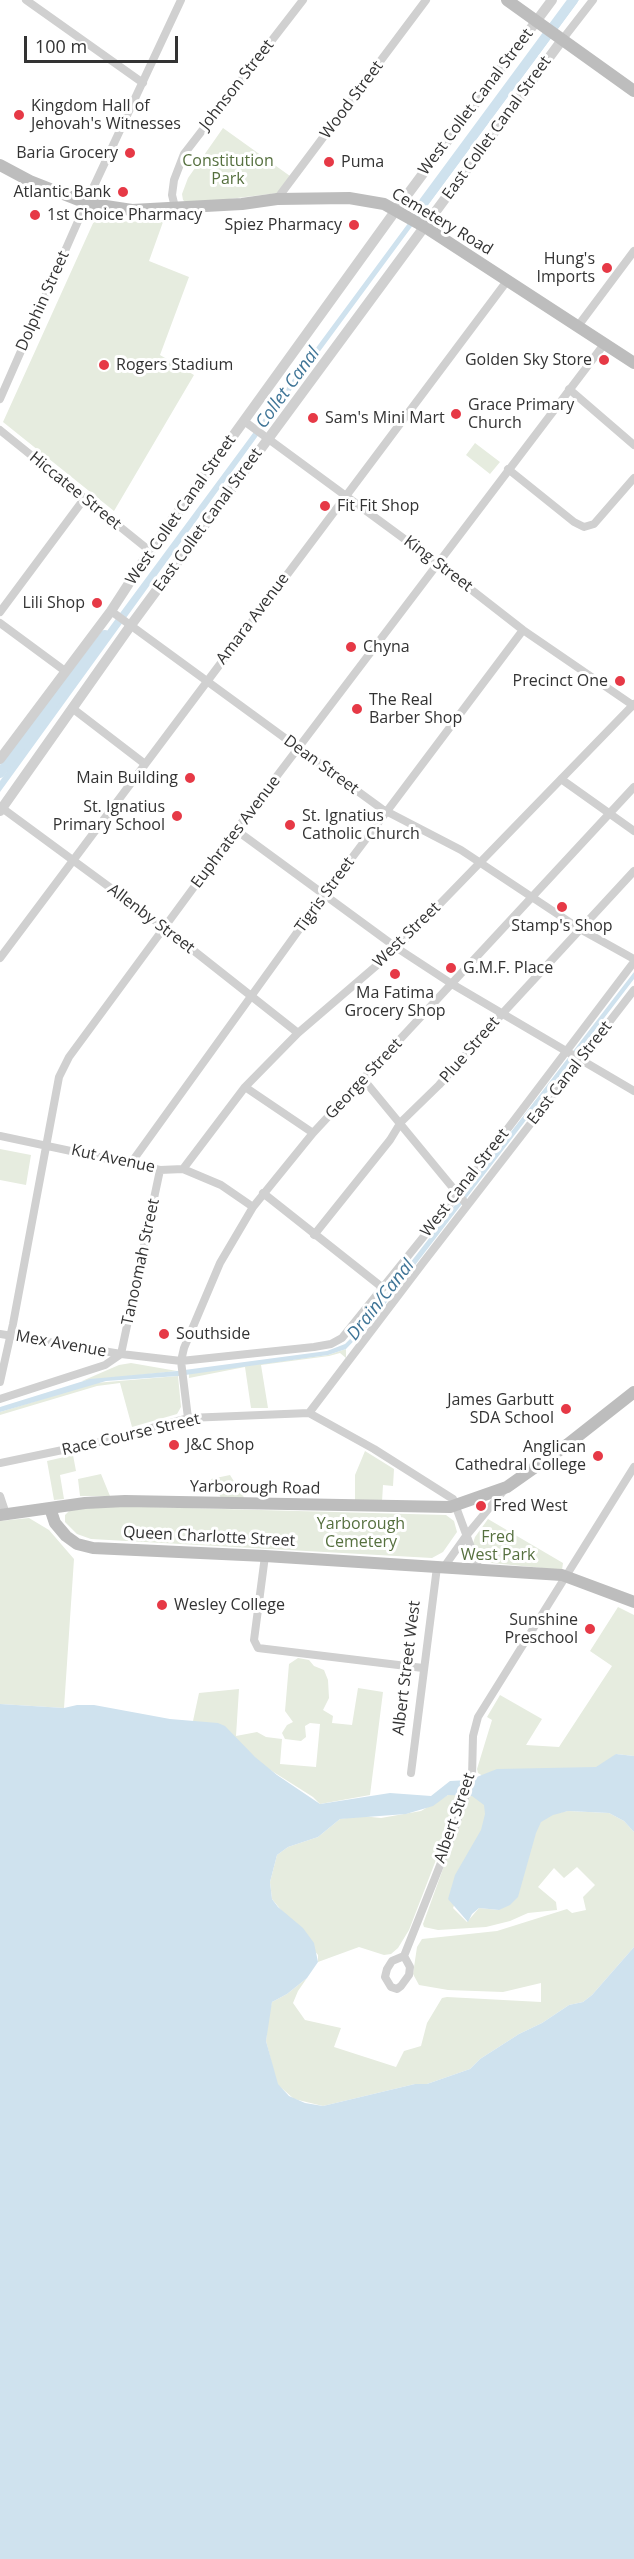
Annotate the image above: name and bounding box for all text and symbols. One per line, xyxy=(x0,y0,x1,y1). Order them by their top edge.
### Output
scale bar xyxy=(27,24,182,62)
street label: West Collet Canal Street xyxy=(415,25,537,179)
text: 100 m xyxy=(35,34,87,58)
street label: Johnson Street xyxy=(196,36,278,134)
street label: East Collet Canal Street xyxy=(439,53,555,203)
street label: Wood Street xyxy=(316,57,388,143)
place label: Kingdom Hall of Jehovah's Witnesses xyxy=(31,96,181,134)
marker: Kingdom Hall of Jehovah's Witnesses xyxy=(12,108,26,122)
place label: Baria Grocery xyxy=(16,143,118,163)
marker: Baria Grocery xyxy=(123,146,137,160)
park label: Constitution Park xyxy=(182,151,274,189)
place label: Puma xyxy=(341,152,384,172)
marker: Puma xyxy=(322,155,336,169)
place label: Atlantic Bank xyxy=(13,182,111,202)
street label: Cemetery Road xyxy=(388,184,496,260)
marker: Atlantic Bank xyxy=(116,185,130,199)
place label: 1st Choice Pharmacy xyxy=(47,205,202,225)
marker: 1st Choice Pharmacy xyxy=(28,208,42,222)
place label: Spiez Pharmacy xyxy=(225,215,342,235)
marker: Spiez Pharmacy xyxy=(347,218,361,232)
street label: Dolphin Street xyxy=(12,248,74,354)
place label: Hung's Imports xyxy=(536,249,595,287)
marker: Hung's Imports xyxy=(600,261,614,275)
water label: Collet Canal xyxy=(251,343,325,433)
place label: Golden Sky Store xyxy=(465,350,592,370)
marker: Golden Sky Store xyxy=(597,353,611,367)
place label: Rogers Stadium xyxy=(116,355,233,375)
marker: Rogers Stadium xyxy=(97,358,111,372)
place label: Grace Primary Church xyxy=(468,395,574,433)
marker: Grace Primary Church xyxy=(449,407,463,421)
place label: Sam's Mini Mart xyxy=(325,408,445,428)
marker: Sam's Mini Mart xyxy=(306,411,320,425)
street label: West Collet Canal Street xyxy=(122,431,240,589)
street label: East Collet Canal Street xyxy=(150,445,266,595)
street label: Hiccatee Street xyxy=(25,448,125,534)
place label: Fit Fit Shop xyxy=(337,496,419,516)
marker: Fit Fit Shop xyxy=(318,499,332,513)
street label: King Street xyxy=(400,532,476,596)
street label: Amara Avenue xyxy=(213,570,293,668)
place label: Lili Shop xyxy=(22,593,85,613)
marker: Lili Shop xyxy=(90,596,104,610)
place label: Chyna xyxy=(363,637,410,657)
marker: Chyna xyxy=(344,640,358,654)
place label: Precinct One xyxy=(513,671,608,691)
marker: Precinct One xyxy=(613,674,627,688)
place label: The Real Barber Shop xyxy=(369,690,462,728)
marker: The Real Barber Shop xyxy=(350,702,364,716)
street label: Dean Street xyxy=(280,731,362,799)
place label: Main Building xyxy=(76,768,178,788)
marker: Main Building xyxy=(183,771,197,785)
street label: Euphrates Avenue xyxy=(187,772,285,892)
place label: St. Ignatius Primary School xyxy=(53,797,165,835)
place label: St. Ignatius Catholic Church xyxy=(302,806,420,844)
marker: St. Ignatius Primary School xyxy=(170,809,184,823)
marker: St. Ignatius Catholic Church xyxy=(283,818,297,832)
street label: Tigris Street xyxy=(291,854,359,936)
street label: Allenby Street xyxy=(104,880,198,958)
street label: West Street xyxy=(369,898,445,972)
marker: Stamp's Shop xyxy=(555,900,569,914)
place label: Stamp's Shop xyxy=(511,916,613,936)
place label: G.M.F. Place xyxy=(463,958,553,978)
marker: G.M.F. Place xyxy=(444,961,458,975)
marker: Ma Fatima Grocery Shop xyxy=(388,967,402,981)
place label: Ma Fatima Grocery Shop xyxy=(344,983,446,1021)
street label: Plue Street xyxy=(436,1013,504,1087)
street label: East Canal Street xyxy=(524,1018,616,1128)
street label: George Street xyxy=(322,1035,406,1123)
street label: West Canal Street xyxy=(417,1125,513,1241)
street label: Kut Avenue xyxy=(69,1141,157,1177)
street label: Tanoomah Street xyxy=(118,1197,164,1327)
water label: Drain/Canal xyxy=(343,1255,419,1345)
place label: Southside xyxy=(176,1324,250,1344)
street label: Mex Avenue xyxy=(14,1327,108,1361)
marker: Southside xyxy=(157,1327,171,1341)
place label: James Garbutt SDA School xyxy=(447,1390,554,1428)
marker: James Garbutt SDA School xyxy=(559,1402,573,1416)
street label: Race Course Street xyxy=(60,1410,202,1460)
place label: J&C Shop xyxy=(186,1435,254,1455)
place label: Anglican Cathedral College xyxy=(455,1437,586,1475)
marker: J&C Shop xyxy=(167,1438,181,1452)
marker: Anglican Cathedral College xyxy=(591,1449,605,1463)
street label: Yarborough Road xyxy=(190,1477,320,1499)
place label: Fred West xyxy=(493,1496,568,1516)
marker: Fred West xyxy=(474,1499,488,1513)
park label: Yarborough Cemetery xyxy=(317,1514,405,1552)
street label: Queen Charlotte Street xyxy=(122,1523,296,1551)
park label: Fred West Park xyxy=(461,1527,535,1565)
place label: Wesley College xyxy=(174,1595,285,1615)
marker: Wesley College xyxy=(155,1598,169,1612)
street label: Albert Street West xyxy=(389,1600,425,1736)
place label: Sunshine Preschool xyxy=(504,1610,578,1648)
marker: Sunshine Preschool xyxy=(583,1622,597,1636)
street label: Albert Street xyxy=(431,1770,479,1866)

